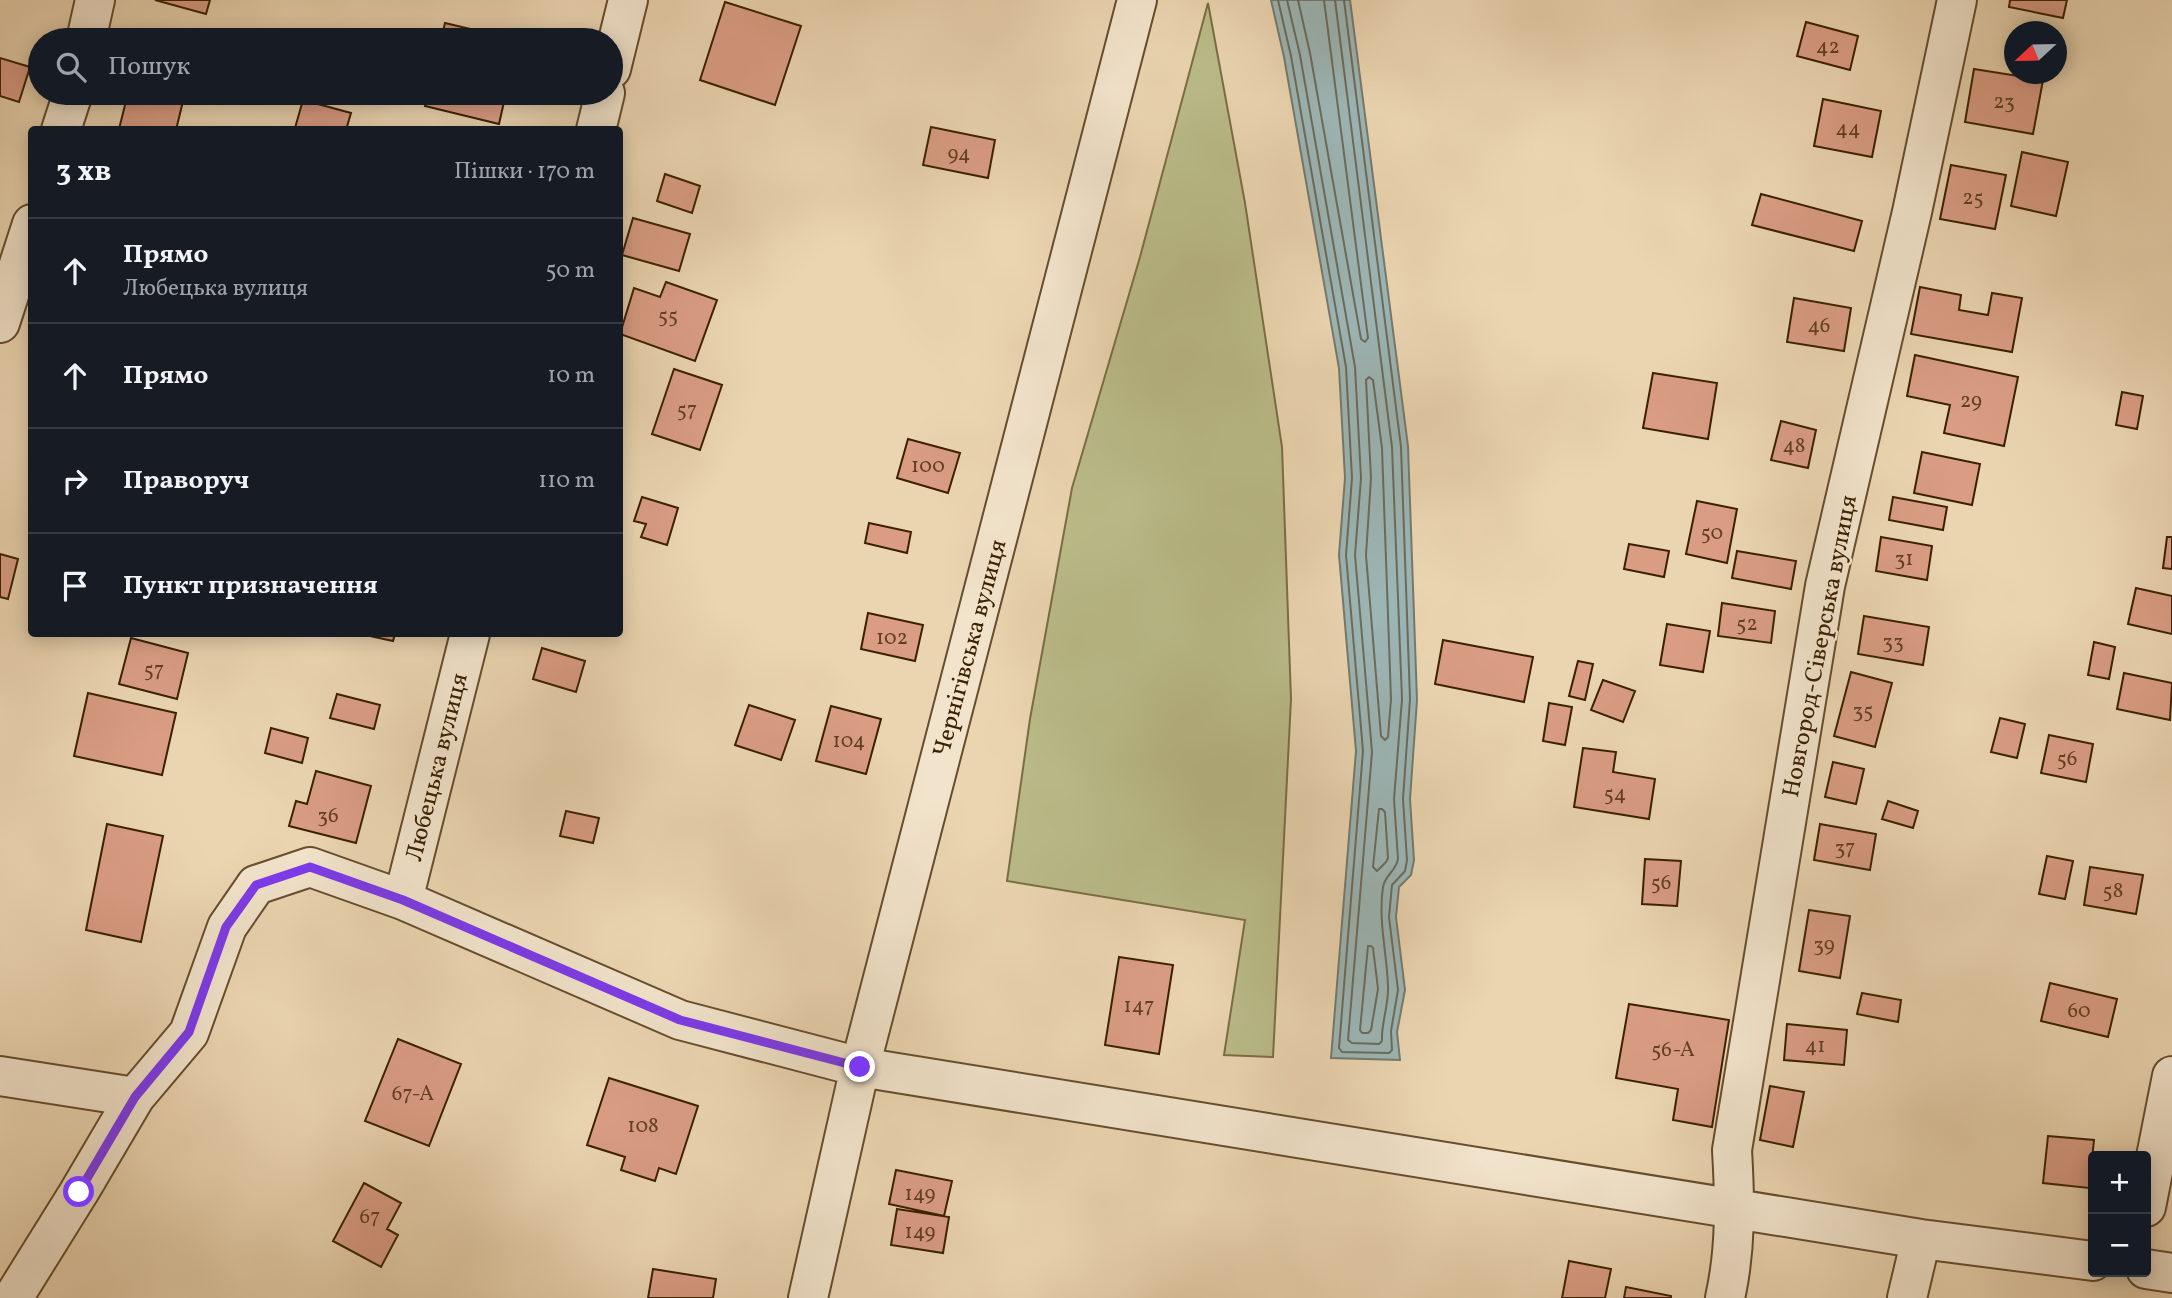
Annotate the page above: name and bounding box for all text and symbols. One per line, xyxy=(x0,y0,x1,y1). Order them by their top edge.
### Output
north arrow xyxy=(2004,21,2067,84)
search box xyxy=(28,28,623,105)
house number: 42 xyxy=(1816,33,1840,62)
icon: search xyxy=(52,48,90,86)
text: Пошук xyxy=(108,49,190,85)
house number: 23 xyxy=(1993,88,2015,117)
house number: 44 xyxy=(1835,115,1861,144)
house number: 94 xyxy=(948,140,970,169)
text: 3 хв xyxy=(56,151,112,193)
text: Пішки · 170 m xyxy=(454,156,595,188)
house number: 25 xyxy=(1962,184,1984,213)
text: Прямо xyxy=(123,237,208,273)
icon: ahead xyxy=(56,252,94,290)
text: 50 m xyxy=(546,255,595,287)
text: Любецька вулиця xyxy=(123,273,308,305)
house number: 55 xyxy=(658,302,678,331)
house number: 46 xyxy=(1808,312,1830,341)
icon: ahead xyxy=(56,357,94,395)
text: Прямо xyxy=(123,358,208,394)
text: 10 m xyxy=(547,360,595,392)
house number: 29 xyxy=(1960,387,1982,416)
house number: 57 xyxy=(677,396,697,425)
house number: 48 xyxy=(1783,432,1805,461)
house number: 100 xyxy=(911,452,945,481)
icon: right xyxy=(56,462,94,500)
text: Праворуч xyxy=(123,463,249,499)
text: 110 m xyxy=(538,465,595,497)
street label: Новгород-Сіверська вулиця xyxy=(1775,492,1867,800)
house number: 50 xyxy=(1701,519,1723,548)
street label: Чернігівська вулиця xyxy=(926,536,1016,761)
house number: 31 xyxy=(1895,545,1913,574)
icon: arrive xyxy=(56,567,94,605)
text: Пункт призначення xyxy=(123,568,378,604)
house number: 52 xyxy=(1736,610,1758,639)
house number: 102 xyxy=(876,624,908,653)
house number: 33 xyxy=(1882,628,1904,657)
house number: 57 xyxy=(144,656,164,685)
street label: Любецька вулиця xyxy=(398,670,478,865)
house number: 35 xyxy=(1853,697,1873,726)
house number: 104 xyxy=(833,727,865,756)
house number: 56 xyxy=(2057,745,2077,774)
house number: 54 xyxy=(1604,780,1626,809)
house number: 36 xyxy=(317,802,339,831)
house number: 37 xyxy=(1835,834,1855,863)
house number: 56 xyxy=(1651,869,1671,898)
house number: 58 xyxy=(2103,877,2123,906)
house number: 39 xyxy=(1813,931,1835,960)
house number: 147 xyxy=(1124,992,1154,1021)
house number: 60 xyxy=(2067,997,2091,1026)
house number: 41 xyxy=(1805,1032,1825,1061)
house number: 56-А xyxy=(1651,1036,1695,1065)
route end xyxy=(844,1051,875,1082)
house number: 67-А xyxy=(392,1080,434,1109)
house number: 108 xyxy=(627,1112,659,1141)
map controls xyxy=(2088,1151,2151,1277)
button: + xyxy=(2088,1151,2151,1214)
route start xyxy=(63,1176,94,1207)
house number: 149 xyxy=(905,1180,936,1209)
house number: 67 xyxy=(360,1203,380,1232)
button: − xyxy=(2088,1214,2151,1277)
house number: 149 xyxy=(905,1218,936,1247)

